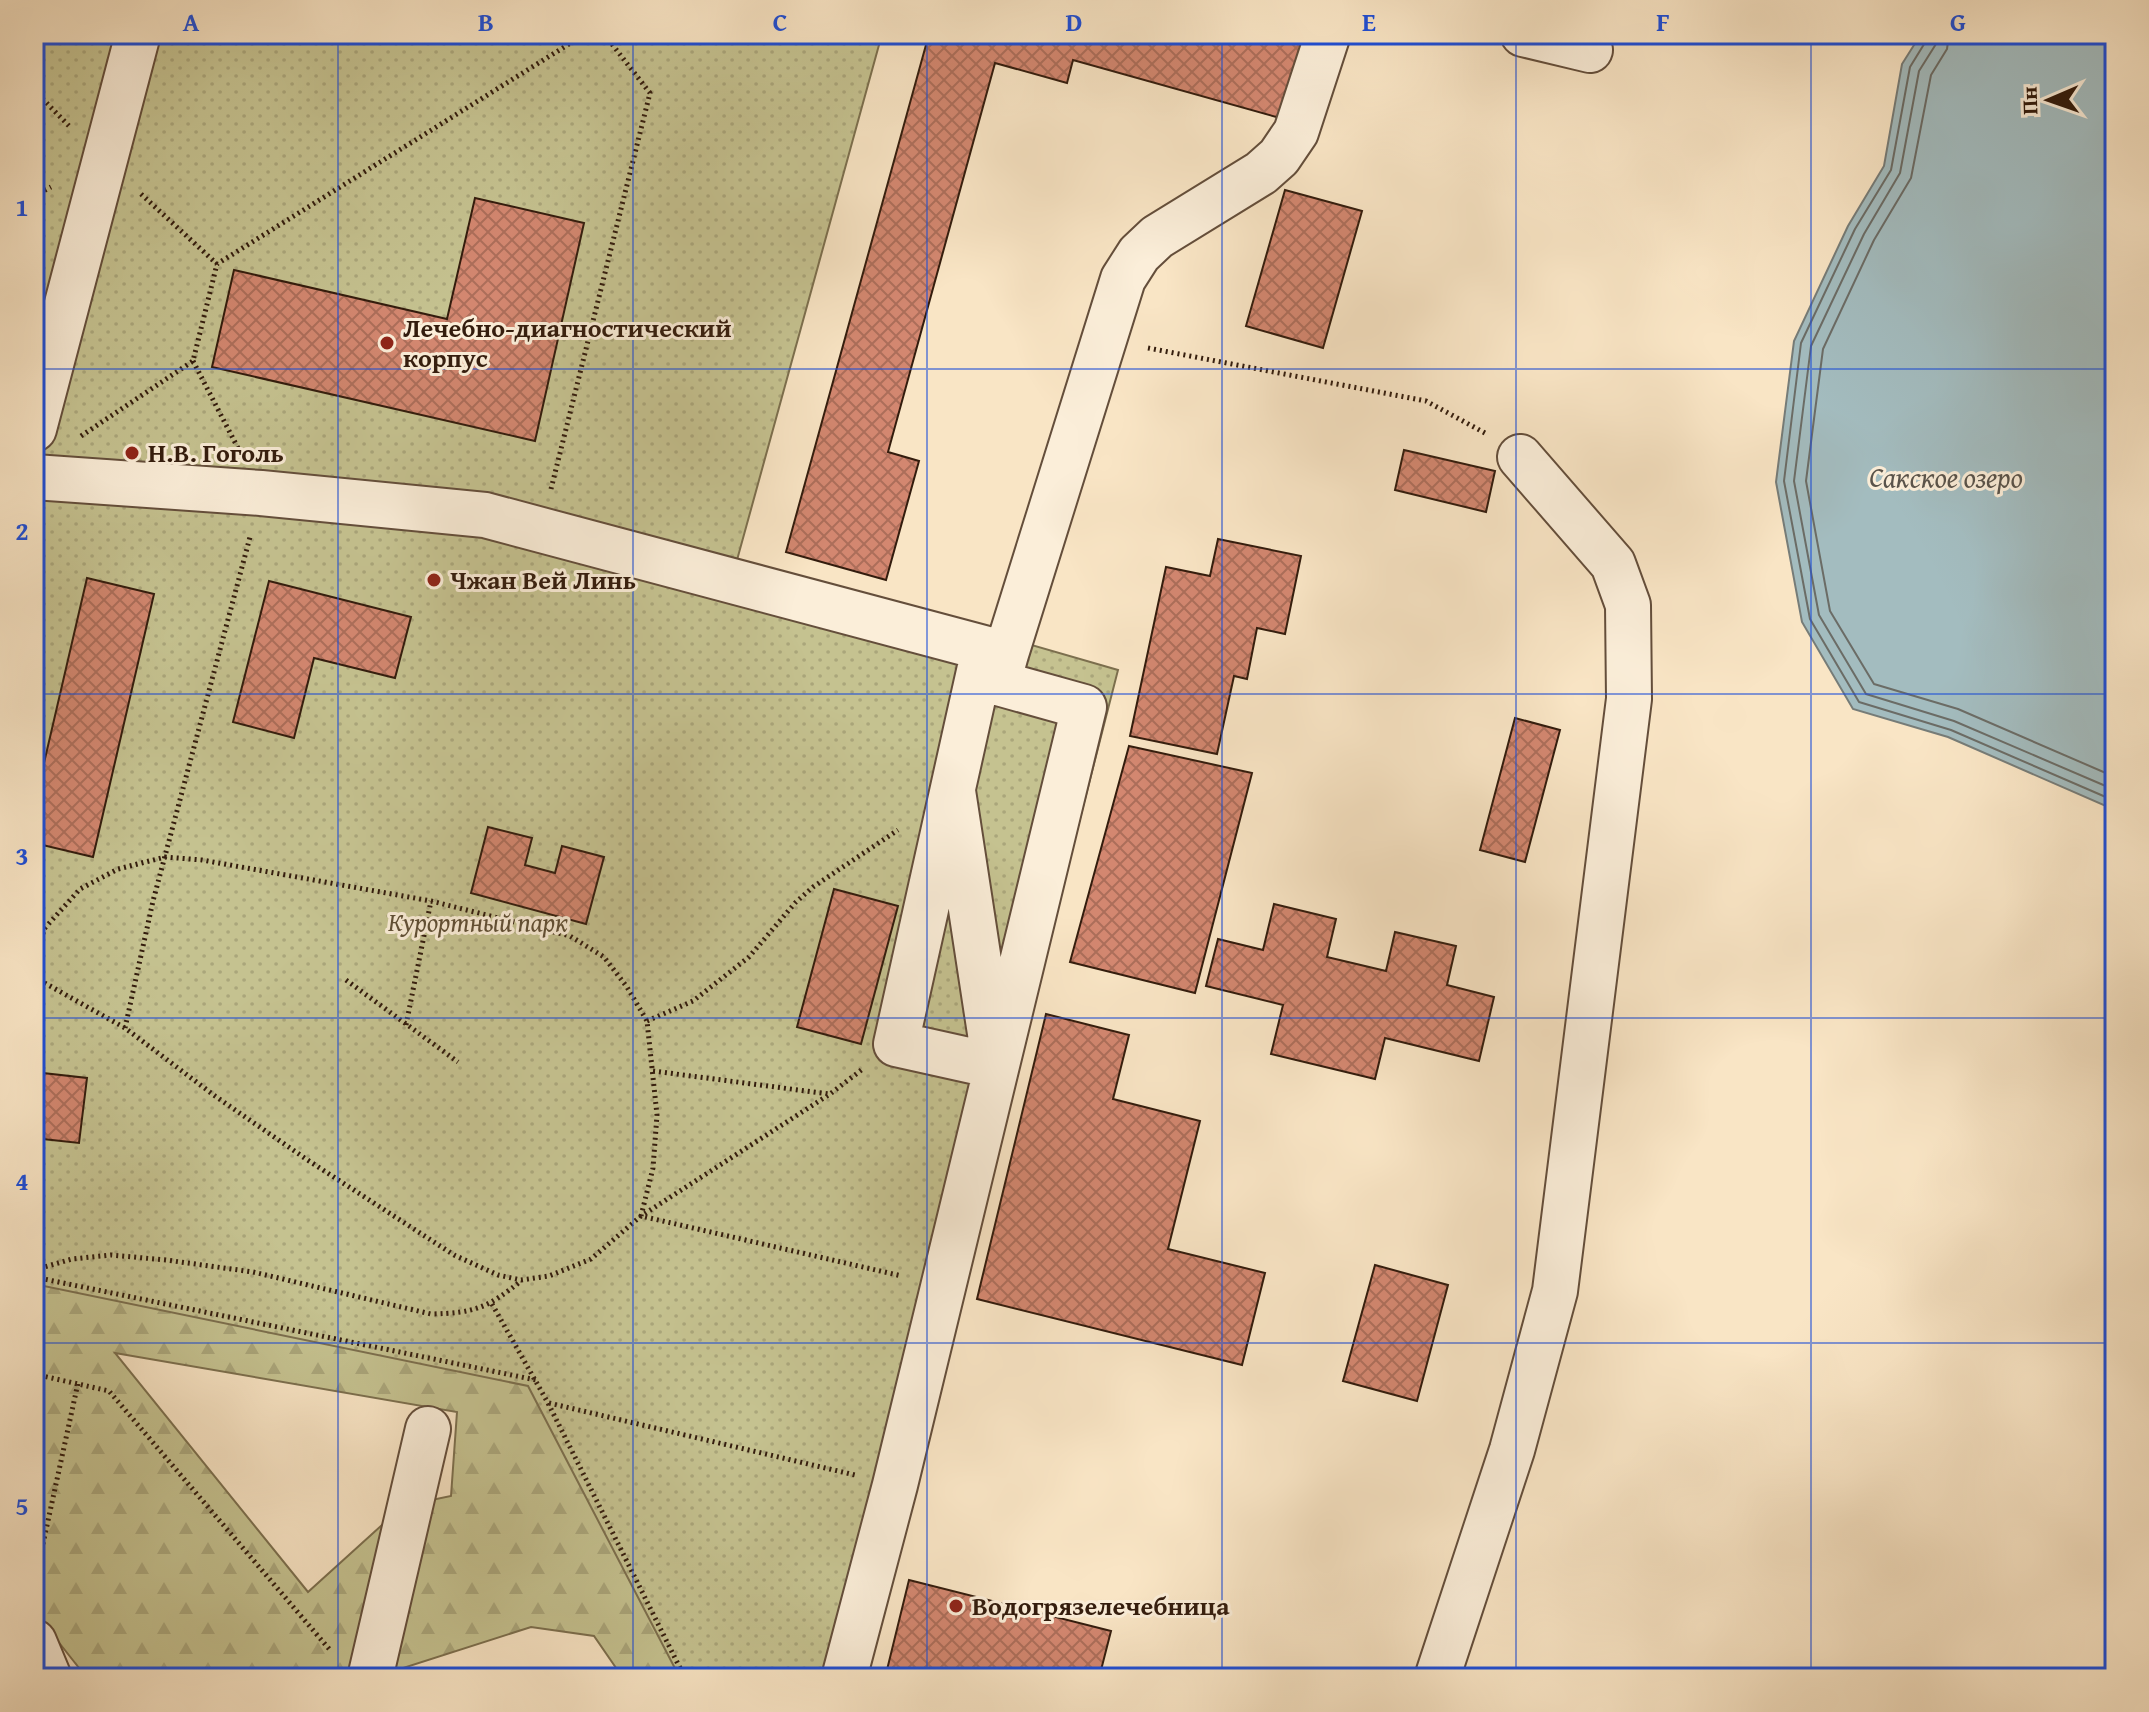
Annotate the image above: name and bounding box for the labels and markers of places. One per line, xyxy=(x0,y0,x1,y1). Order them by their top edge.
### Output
place label: Лечебно-диагностический корпус xyxy=(403,308,731,377)
marker: Лечебно-диагностический корпус xyxy=(378,334,396,352)
place label: Н.В. Гоголь xyxy=(148,433,284,472)
marker: Н.В. Гоголь xyxy=(123,444,141,462)
place label: Чжан Вей Линь xyxy=(450,560,636,599)
marker: Чжан Вей Линь xyxy=(425,571,443,589)
place label: Водогрязелечебница xyxy=(972,1586,1230,1625)
marker: Водогрязелечебница xyxy=(947,1597,965,1615)

